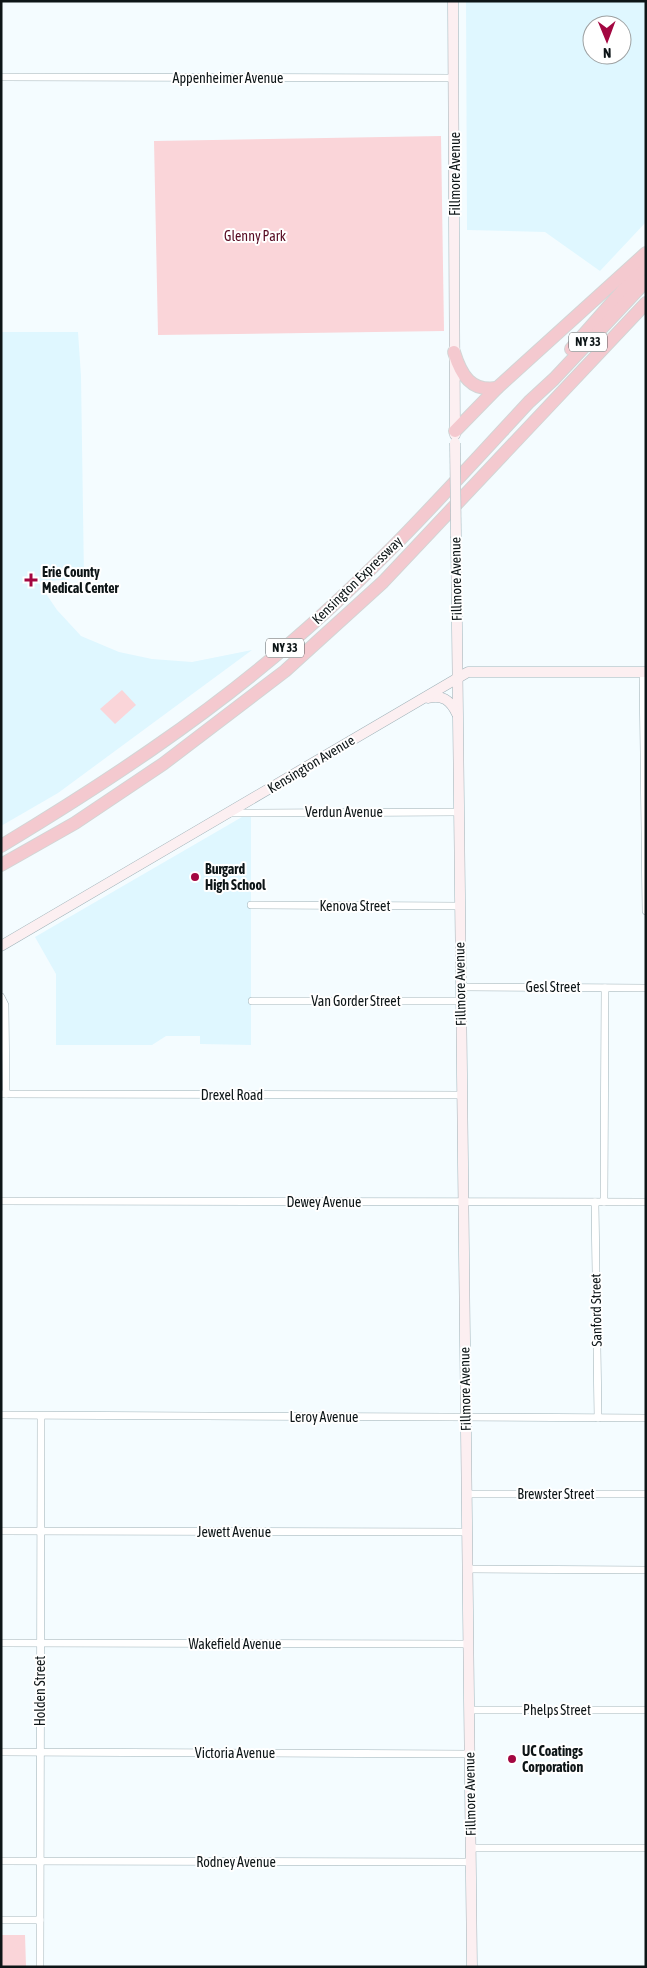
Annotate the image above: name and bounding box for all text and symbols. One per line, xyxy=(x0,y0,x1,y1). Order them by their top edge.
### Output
north arrow xyxy=(582,15,632,65)
text: N xyxy=(603,45,611,61)
street label: Appenheimer Avenue xyxy=(173,70,283,86)
street label: Fillmore Avenue xyxy=(447,132,463,216)
park label: Glenny Park xyxy=(224,228,286,244)
road number: NY 33 xyxy=(569,332,607,352)
street label: Kensington Expressway xyxy=(309,533,406,627)
street label: Fillmore Avenue xyxy=(447,537,465,621)
place label: Erie County Medical Center xyxy=(42,564,120,596)
marker: Erie County Medical Center xyxy=(24,573,38,587)
road number: NY 33 xyxy=(266,638,304,658)
street label: Kensington Avenue xyxy=(265,732,357,796)
street label: Verdun Avenue xyxy=(305,804,383,820)
place label: Burgard High School xyxy=(205,861,266,893)
marker: Burgard High School xyxy=(189,871,201,883)
street label: Kenova Street xyxy=(320,898,390,914)
street label: Fillmore Avenue xyxy=(451,942,469,1026)
street label: Gesl Street xyxy=(525,979,581,995)
street label: Van Gorder Street xyxy=(311,993,401,1009)
street label: Drexel Road xyxy=(201,1087,263,1103)
street label: Dewey Avenue xyxy=(287,1194,361,1210)
street label: Sanford Street xyxy=(587,1273,605,1347)
street label: Fillmore Avenue xyxy=(456,1347,474,1431)
street label: Leroy Avenue xyxy=(290,1409,358,1425)
street label: Brewster Street xyxy=(517,1486,595,1502)
street label: Jewett Avenue xyxy=(197,1524,271,1540)
street label: Wakefield Avenue xyxy=(189,1636,281,1652)
street label: Holden Street xyxy=(32,1656,48,1726)
street label: Phelps Street xyxy=(523,1702,591,1718)
place label: UC Coatings Corporation xyxy=(522,1743,583,1775)
street label: Victoria Avenue xyxy=(195,1745,275,1761)
street label: Fillmore Avenue xyxy=(461,1752,479,1836)
marker: UC Coatings Corporation xyxy=(506,1753,518,1765)
street label: Rodney Avenue xyxy=(196,1854,276,1870)

